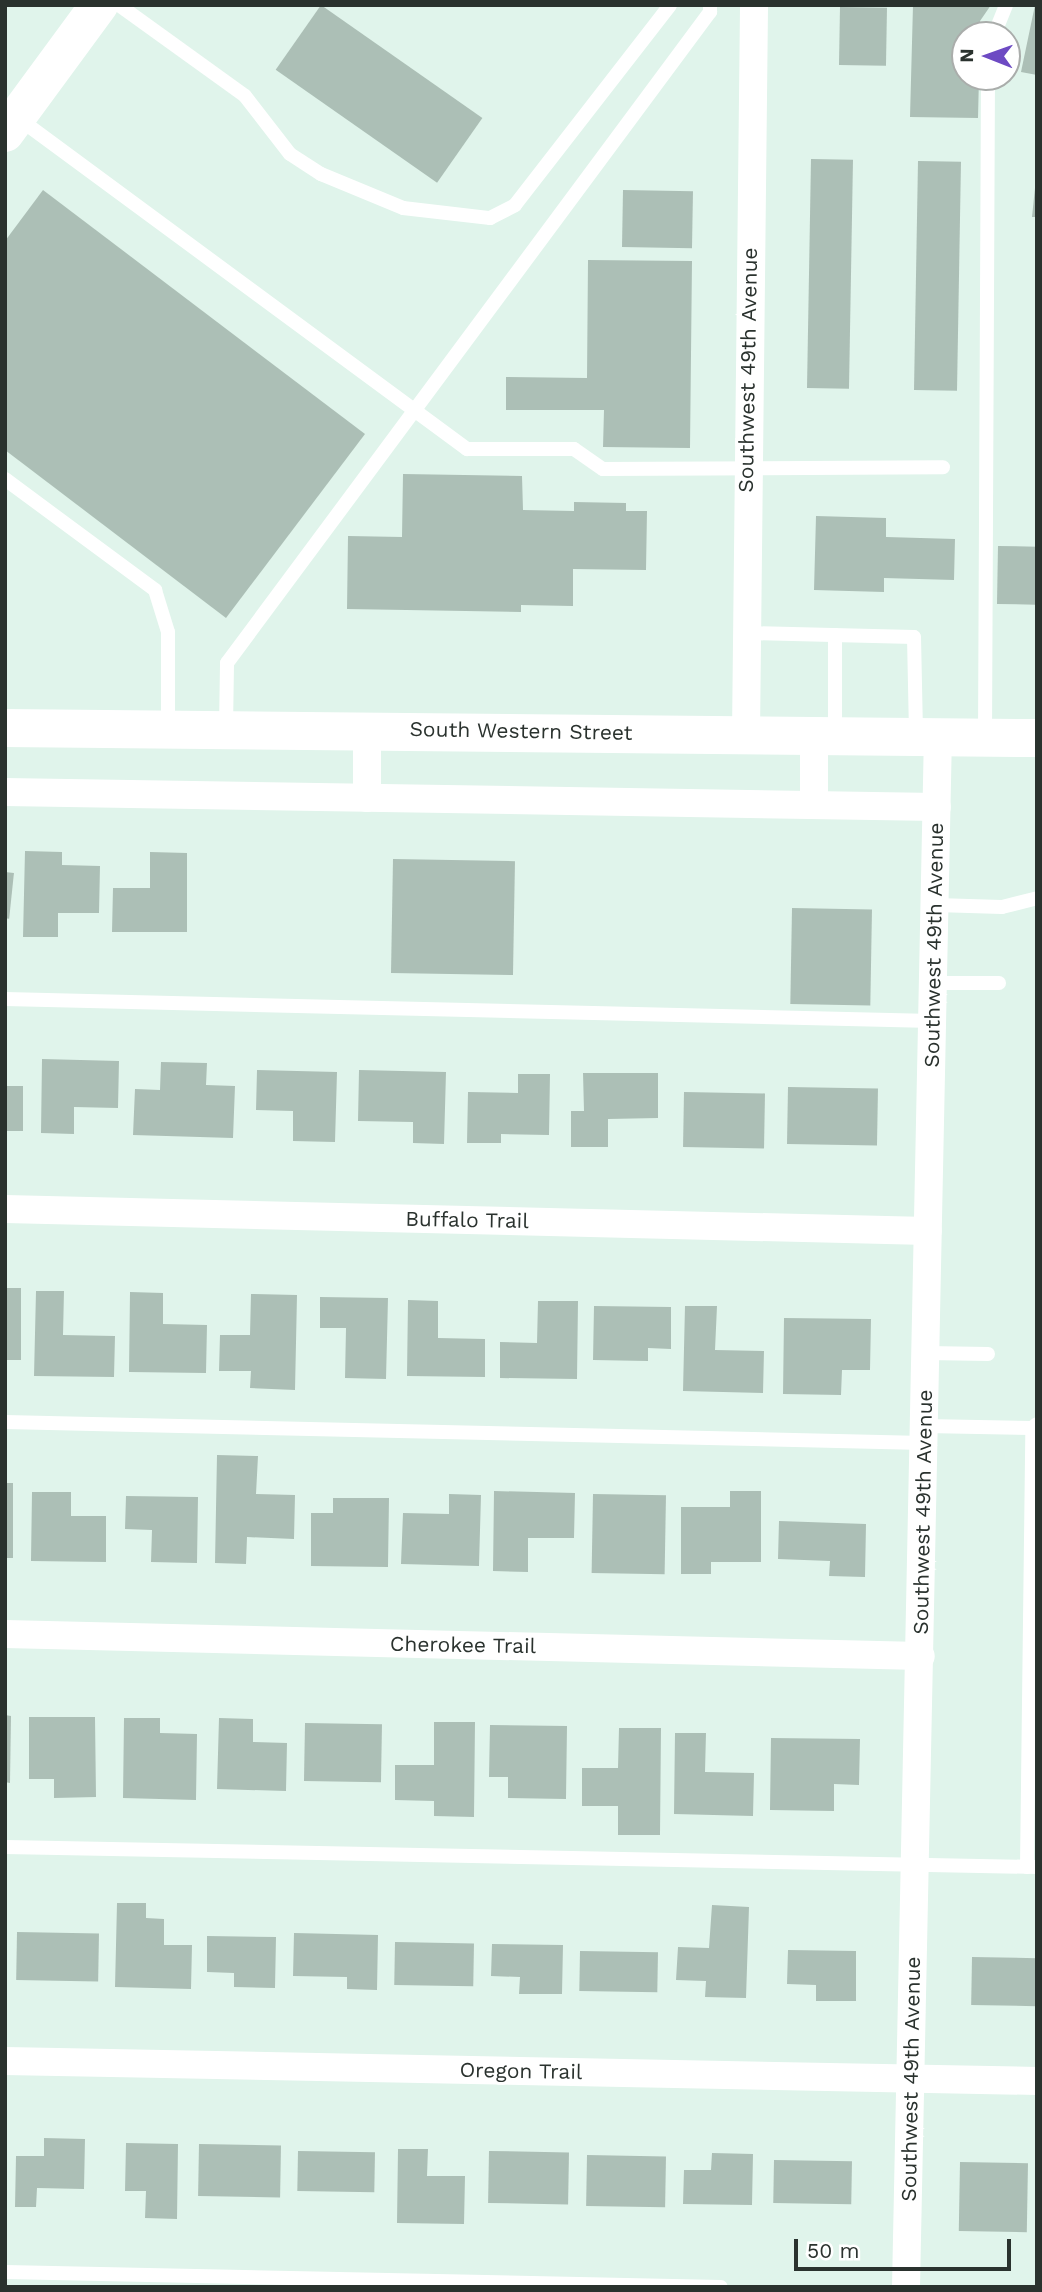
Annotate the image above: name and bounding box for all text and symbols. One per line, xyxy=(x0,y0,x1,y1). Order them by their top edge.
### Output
north arrow xyxy=(951,21,1021,91)
text: N xyxy=(955,48,978,63)
street label: Southwest 49th Avenue xyxy=(733,247,763,493)
street label: South Western Street xyxy=(409,716,633,746)
street label: Southwest 49th Avenue xyxy=(919,822,949,1068)
street label: Buffalo Trail xyxy=(405,1206,529,1234)
street label: Southwest 49th Avenue xyxy=(908,1389,938,1635)
street label: Cherokee Trail xyxy=(389,1631,537,1659)
street label: Southwest 49th Avenue xyxy=(896,1956,926,2202)
street label: Oregon Trail xyxy=(459,2057,583,2085)
scale bar xyxy=(797,2226,1014,2270)
text: 50 m xyxy=(807,2238,859,2263)

